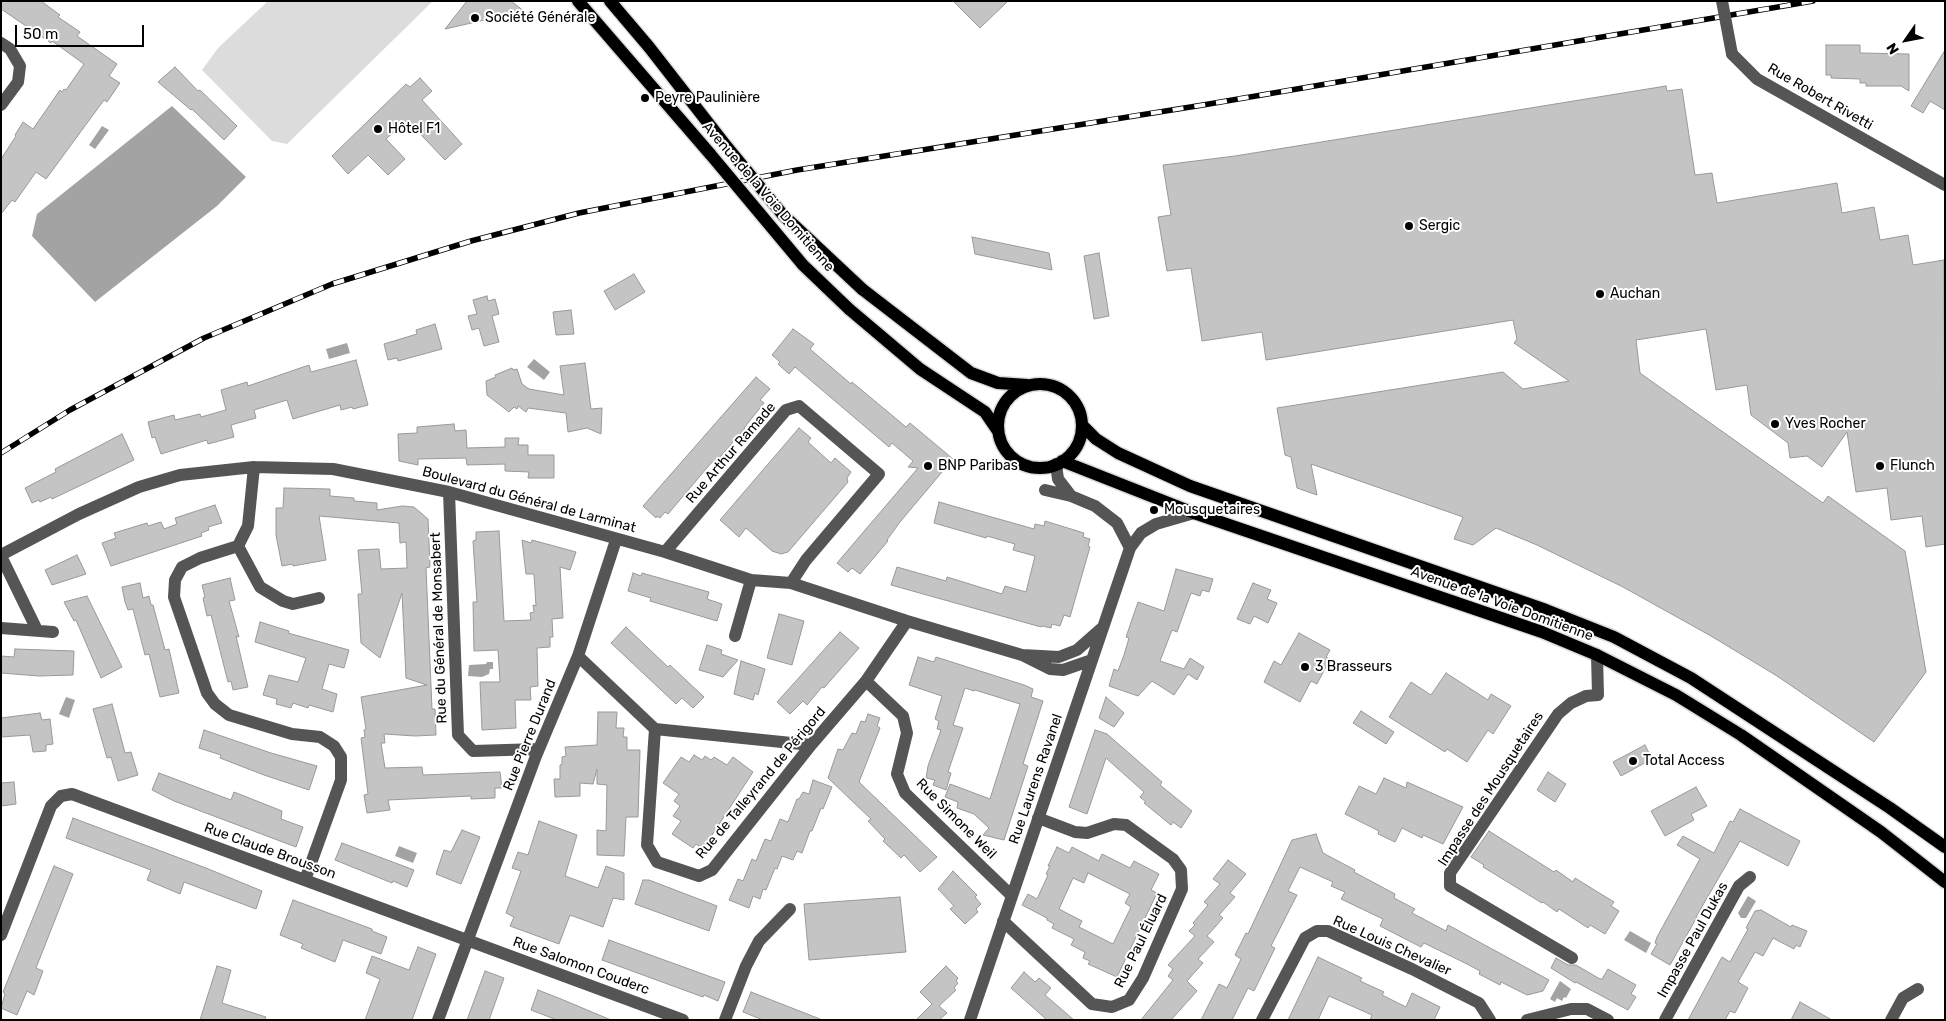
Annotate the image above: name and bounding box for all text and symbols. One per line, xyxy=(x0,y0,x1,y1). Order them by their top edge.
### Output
place label: Société Générale xyxy=(485,10,595,26)
marker: Société Générale xyxy=(469,12,481,24)
scale bar xyxy=(18,15,146,47)
north arrow xyxy=(1881,15,1931,65)
text: 50 m xyxy=(23,25,58,43)
text: N xyxy=(1883,40,1903,57)
street label: Rue Robert Rivetti xyxy=(1764,60,1876,134)
place label: Peyre Paulinière xyxy=(655,90,760,106)
marker: Peyre Paulinière xyxy=(639,92,651,104)
street label: Avenue de la Voie Domitienne xyxy=(698,119,838,275)
place label: Hôtel F1 xyxy=(388,121,440,137)
marker: Hôtel F1 xyxy=(372,123,384,135)
place label: Sergic xyxy=(1419,218,1460,234)
marker: Sergic xyxy=(1403,220,1415,232)
place label: Auchan xyxy=(1610,286,1660,302)
marker: Auchan xyxy=(1594,288,1606,300)
street label: Rue Arthur Ramade xyxy=(683,399,779,507)
place label: Yves Rocher xyxy=(1785,416,1866,432)
marker: Yves Rocher xyxy=(1769,418,1781,430)
place label: BNP Paribas xyxy=(938,458,1018,474)
place label: Flunch xyxy=(1890,458,1935,474)
marker: BNP Paribas xyxy=(922,460,934,472)
marker: Flunch xyxy=(1874,460,1886,472)
street label: Boulevard du Général de Larminat xyxy=(420,463,638,537)
place label: Mousquetaires xyxy=(1164,502,1260,518)
marker: Mousquetaires xyxy=(1148,504,1160,516)
street label: Rue du Général de Monsabert xyxy=(427,532,451,724)
street label: Avenue de la Voie Domitienne xyxy=(1409,563,1595,645)
place label: 3 Brasseurs xyxy=(1315,659,1392,675)
marker: 3 Brasseurs xyxy=(1299,661,1311,673)
street label: Rue Pierre Durand xyxy=(500,677,560,793)
street label: Rue de Talleyrand de Périgord xyxy=(692,704,830,862)
street label: Impasse des Mousquetaires xyxy=(1435,709,1547,869)
street label: Rue Laurens Ravanel xyxy=(1006,712,1066,846)
place label: Total Access xyxy=(1643,753,1725,769)
marker: Total Access xyxy=(1627,755,1639,767)
street label: Rue Simone Weil xyxy=(912,775,1000,863)
street label: Rue Claude Brousson xyxy=(202,819,338,883)
street label: Impasse Paul Dukas xyxy=(1654,879,1732,1001)
street label: Rue Paul Éluard xyxy=(1111,891,1171,991)
street label: Rue Louis Chevalier xyxy=(1330,912,1454,980)
street label: Rue Salomon Couderc xyxy=(510,933,652,999)

